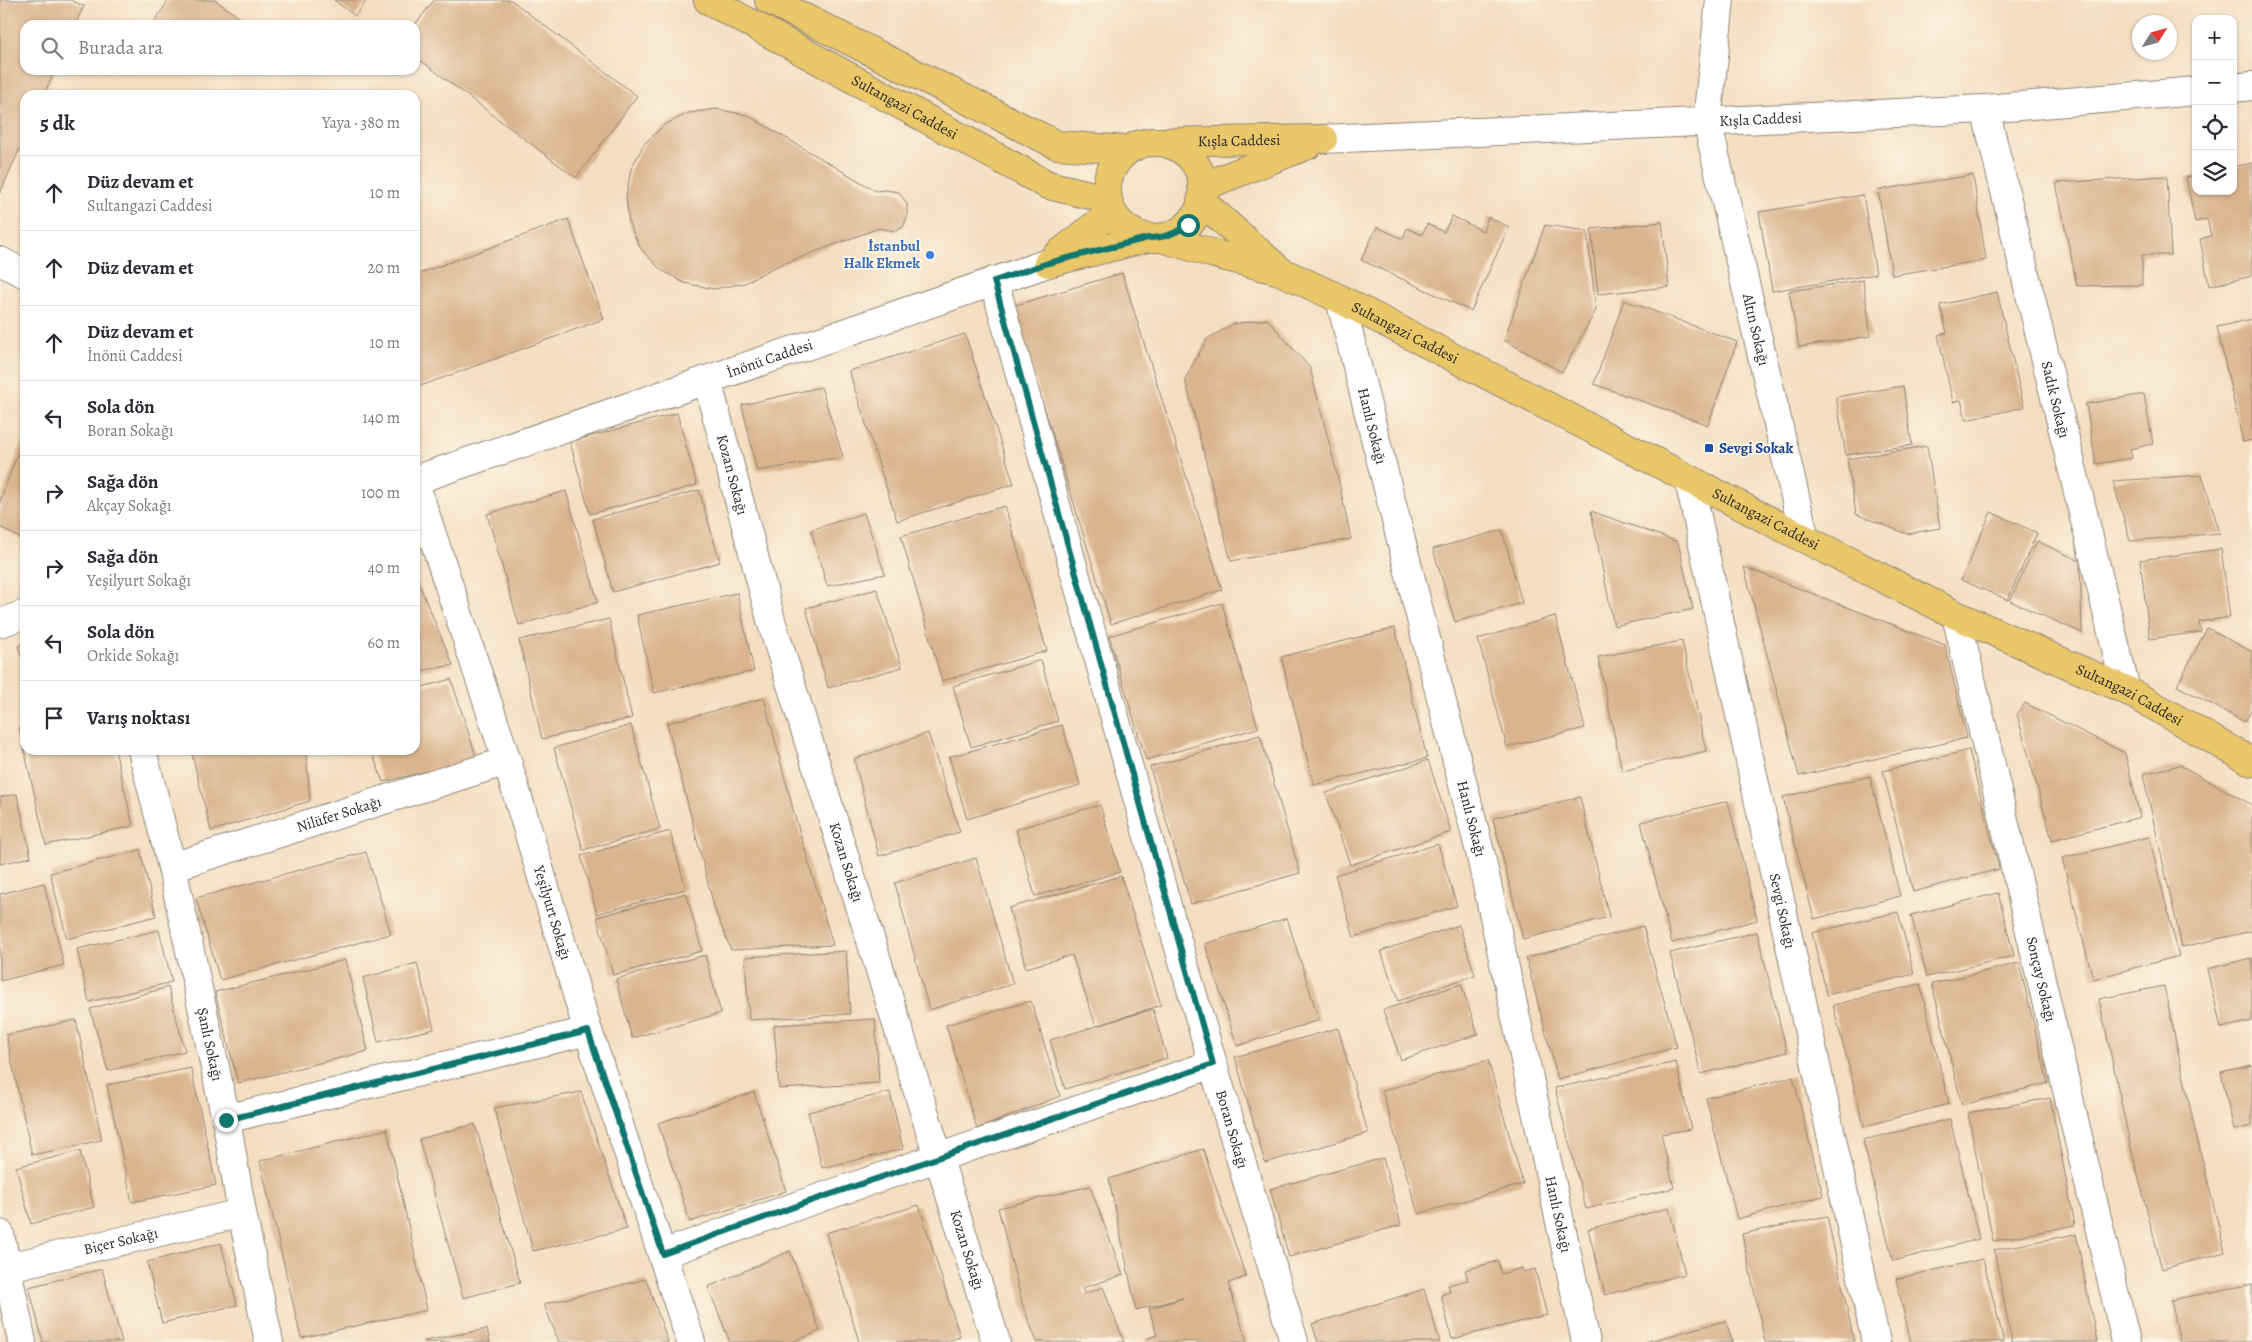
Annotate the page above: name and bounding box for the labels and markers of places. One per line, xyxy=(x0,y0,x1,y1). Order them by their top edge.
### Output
place label: İstanbul Halk Ekmek xyxy=(844,236,920,273)
marker: İstanbul Halk Ekmek xyxy=(924,249,936,261)
place label: Sevgi Sokak xyxy=(1719,438,1794,458)
marker: Sevgi Sokak xyxy=(1703,442,1715,454)

